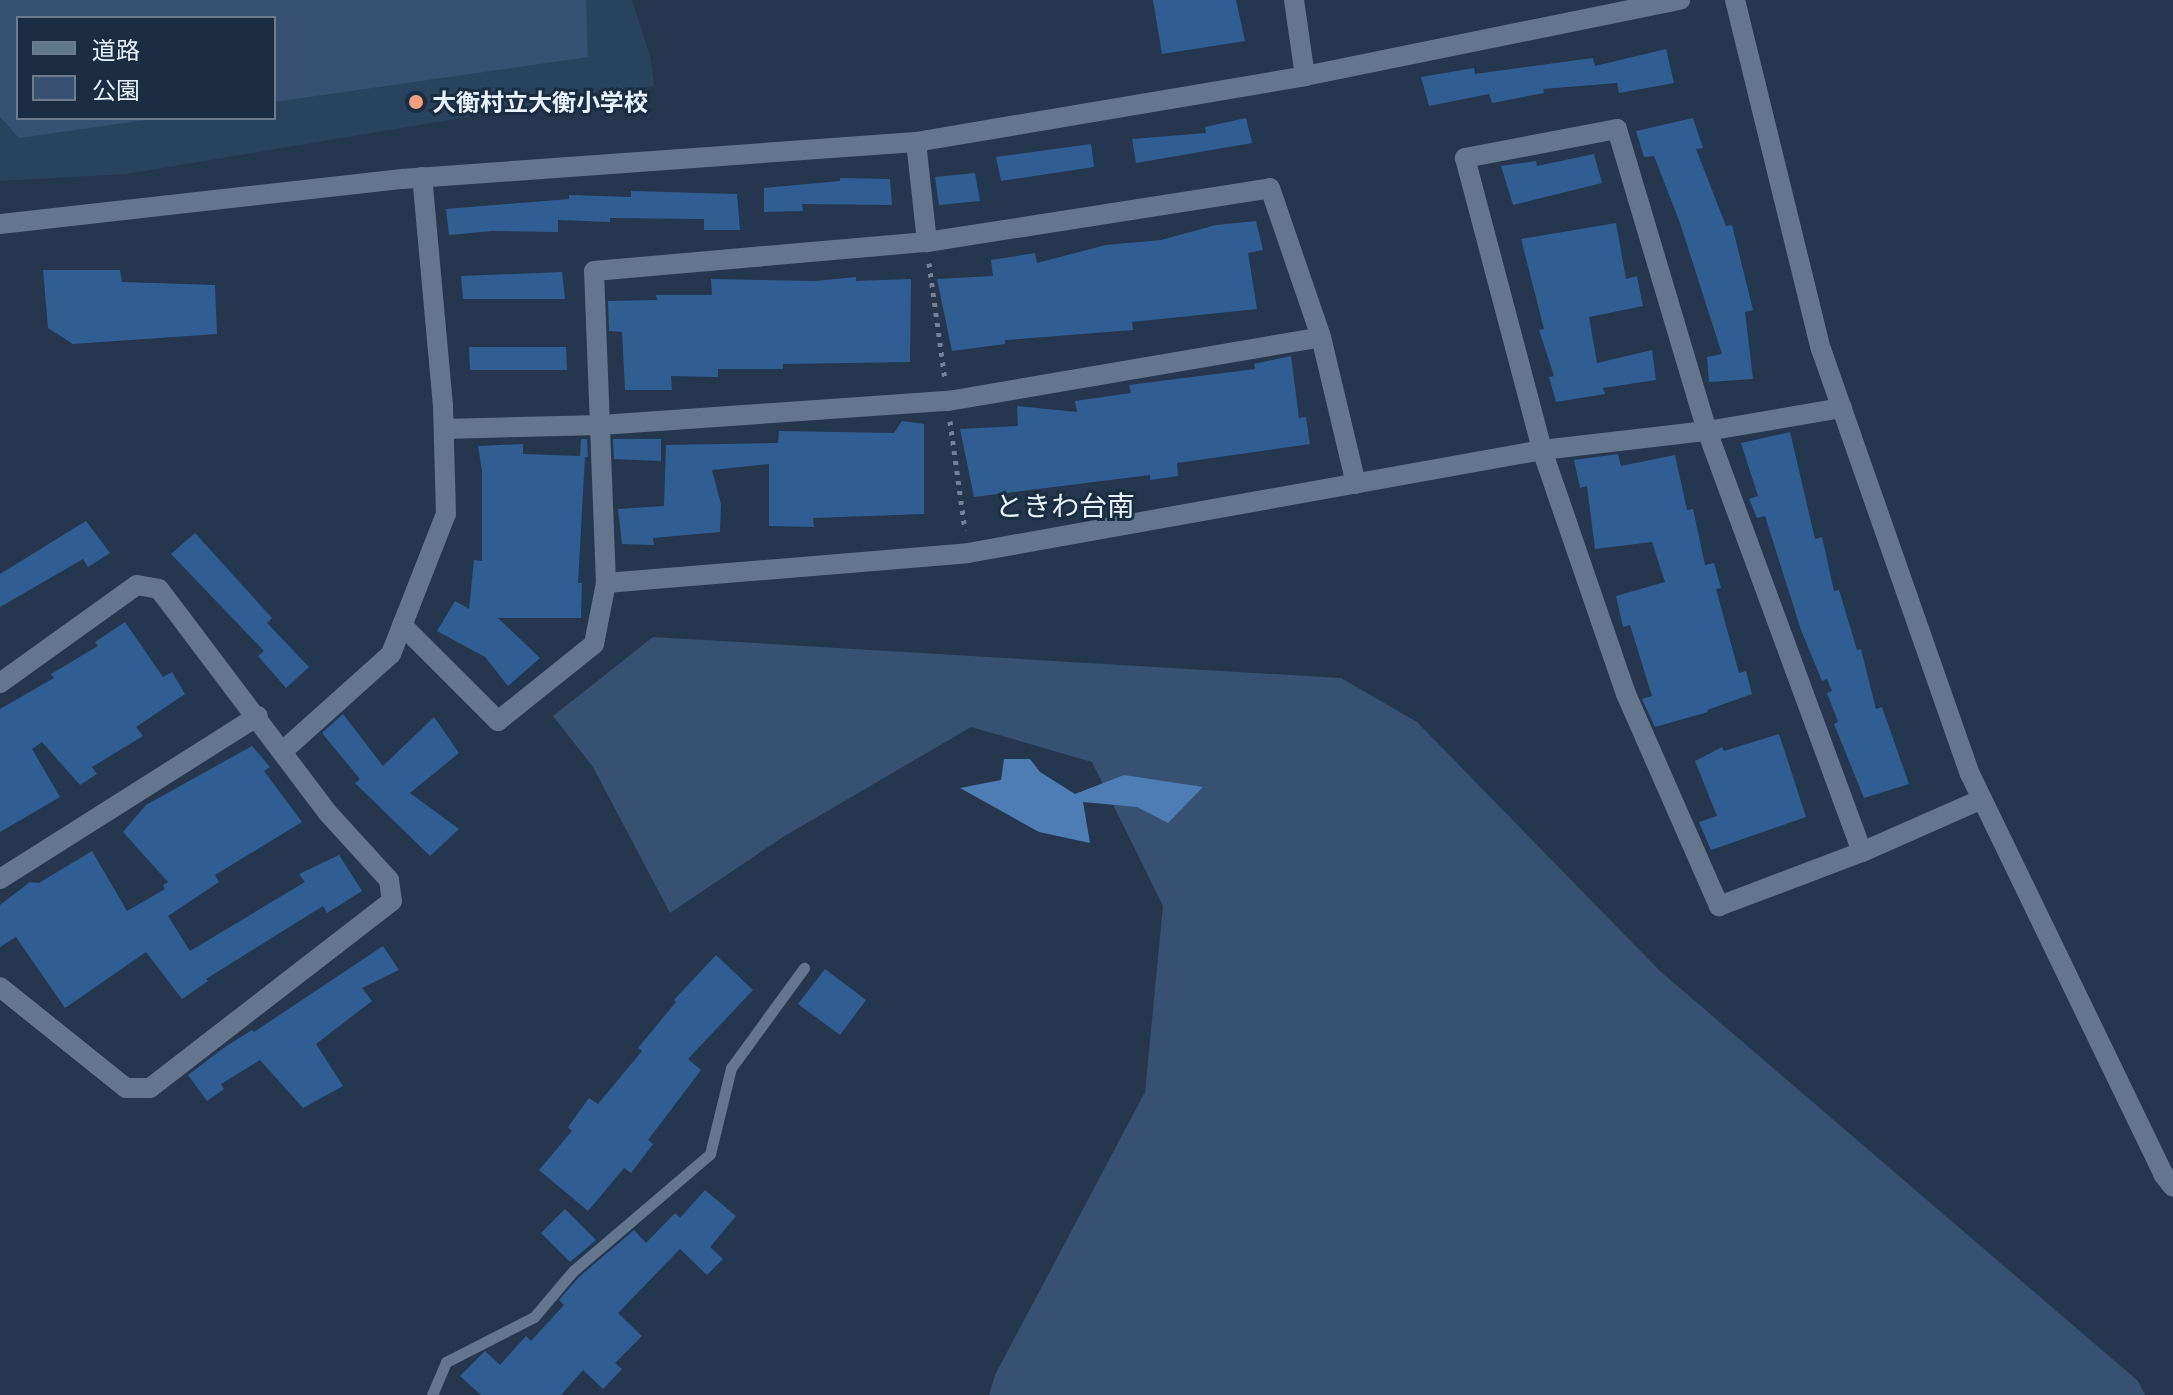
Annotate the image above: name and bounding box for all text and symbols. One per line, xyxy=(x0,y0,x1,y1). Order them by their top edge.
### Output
legend xyxy=(16,16,276,120)
text: 道路 xyxy=(92,35,140,64)
text: 公園 xyxy=(92,75,140,104)
place label: 大衡村立大衡小学校 xyxy=(432,88,648,116)
marker: 大衡村立大衡小学校 xyxy=(407,93,425,111)
district label: ときわ台南 xyxy=(995,488,1135,522)

